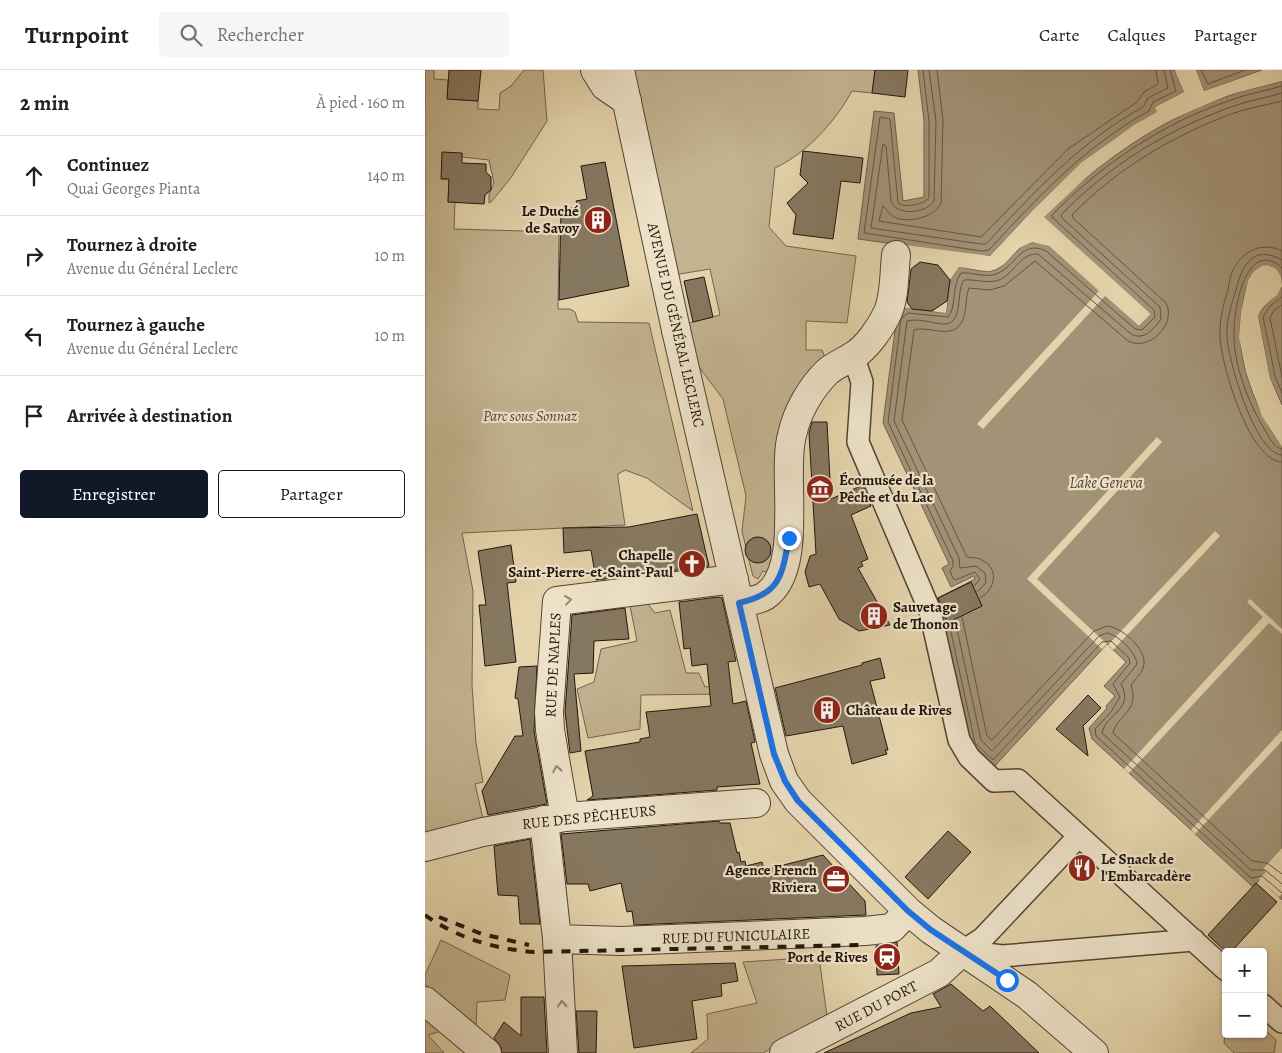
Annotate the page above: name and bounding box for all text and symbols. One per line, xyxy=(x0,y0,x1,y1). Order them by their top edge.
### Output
search box xyxy=(159,12,509,57)
text: Turnpoint xyxy=(25,19,129,51)
icon: search xyxy=(177,21,205,49)
text: Rechercher xyxy=(217,22,304,48)
text: Carte xyxy=(1039,23,1079,47)
text: Calques xyxy=(1107,23,1166,47)
text: Partager xyxy=(1194,23,1257,47)
text: 2 min xyxy=(20,89,69,117)
text: À pied · 160 m xyxy=(316,92,405,114)
text: Continuez xyxy=(67,152,149,178)
icon: ahead xyxy=(20,162,48,190)
text: 140 m xyxy=(367,165,405,187)
text: Quai Georges Pianta xyxy=(67,178,200,200)
place label: Le Duché de Savoy xyxy=(521,201,580,238)
building icon: Le Duché de Savoy xyxy=(583,205,613,235)
street label: AVENUE DU GÉNÉRAL LECLERC xyxy=(642,220,709,429)
text: Tournez à droite xyxy=(67,232,197,258)
icon: right xyxy=(20,242,48,270)
text: 10 m xyxy=(375,245,405,267)
text: Avenue du Général Leclerc xyxy=(67,258,238,280)
text: Tournez à gauche xyxy=(67,312,205,338)
icon: left xyxy=(20,322,48,350)
text: 10 m xyxy=(375,325,405,347)
text: Avenue du Général Leclerc xyxy=(67,338,238,360)
icon: arrive xyxy=(20,402,48,430)
text: Arrivée à destination xyxy=(67,403,232,429)
park label: Parc sous Sonnaz xyxy=(483,406,577,426)
button: Enregistrer xyxy=(20,470,208,518)
button: Partager xyxy=(218,470,405,518)
place label: Écomusée de la Pêche et du Lac xyxy=(839,470,935,507)
water label: Lake Geneva xyxy=(1069,472,1143,494)
museum icon: Écomusée de la Pêche et du Lac xyxy=(805,474,835,504)
route end xyxy=(778,527,801,550)
place label: Chapelle Saint-Pierre-et-Saint-Paul xyxy=(508,545,673,582)
church icon: Chapelle Saint-Pierre-et-Saint-Paul xyxy=(677,549,707,579)
one-way arrow xyxy=(564,595,573,605)
place label: Sauvetage de Thonon xyxy=(893,597,959,634)
building icon: Sauvetage de Thonon xyxy=(859,601,889,631)
street label: RUE DE NAPLES xyxy=(540,612,566,718)
building icon: Château de Rives xyxy=(812,695,842,725)
place label: Château de Rives xyxy=(846,700,952,720)
one-way arrow xyxy=(552,764,562,773)
street label: RUE DES PÊCHEURS xyxy=(521,800,657,834)
place label: Le Snack de l'Embarcadère xyxy=(1101,849,1191,886)
restaurant icon: Le Snack de l'Embarcadère xyxy=(1067,853,1097,883)
place label: Agence French Riviera xyxy=(724,860,818,897)
office icon: Agence French Riviera xyxy=(821,864,851,894)
street label: RUE DU FUNICULAIRE xyxy=(661,923,811,949)
station icon: Port de Rives xyxy=(872,942,902,972)
place label: Port de Rives xyxy=(787,947,868,967)
map controls xyxy=(1222,948,1267,1038)
button: + xyxy=(1222,948,1267,993)
route start xyxy=(996,969,1019,992)
street label: RUE DU PORT xyxy=(831,976,921,1036)
button: − xyxy=(1222,993,1267,1038)
one-way arrow xyxy=(556,1000,567,1008)

